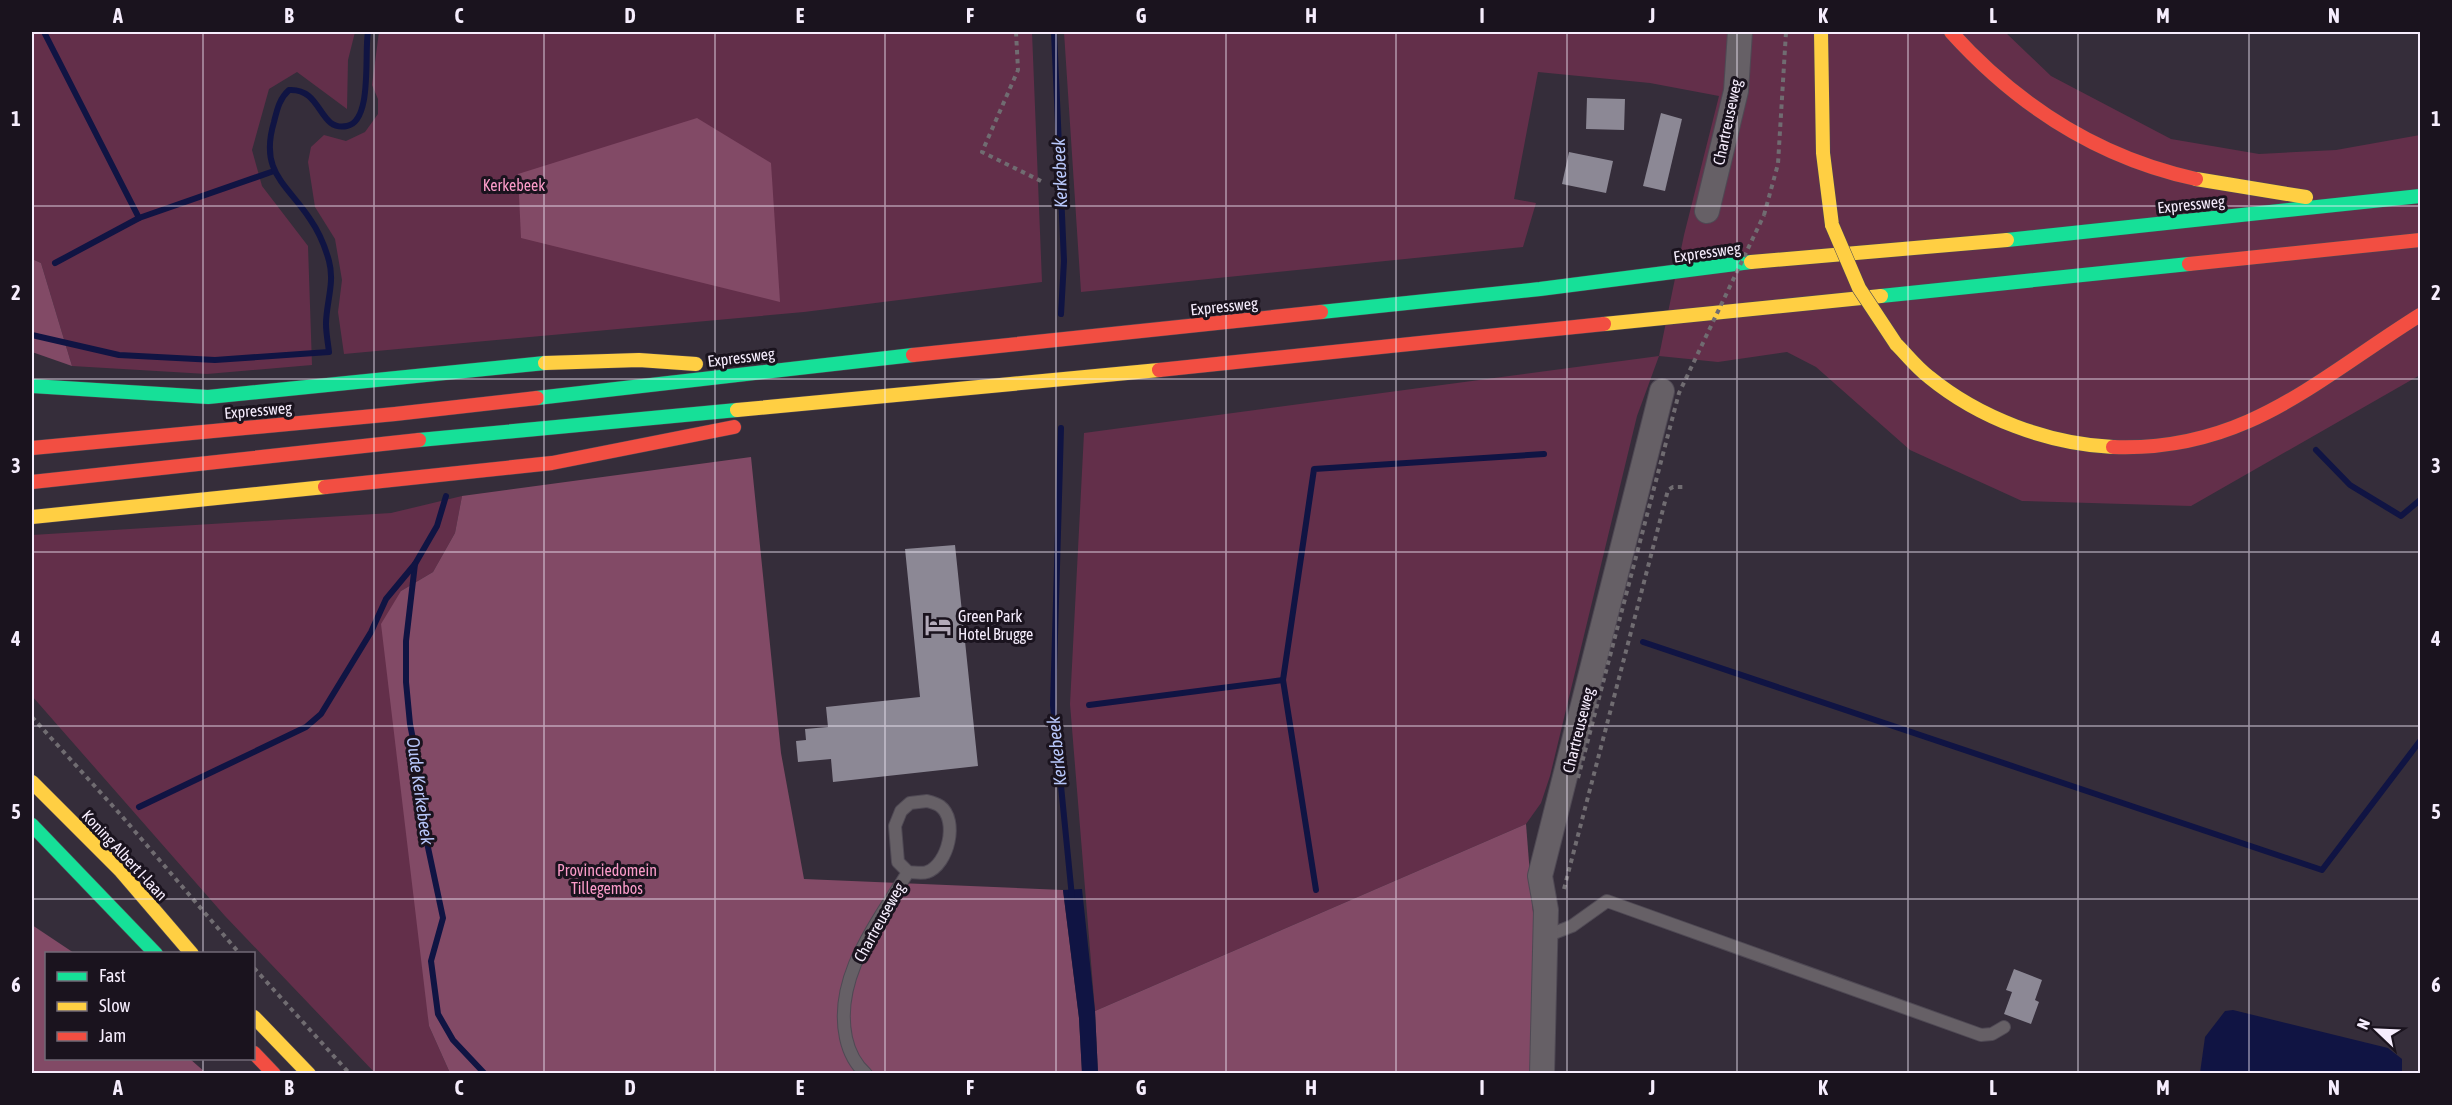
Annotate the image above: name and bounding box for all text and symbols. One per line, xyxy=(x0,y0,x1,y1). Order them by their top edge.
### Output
text: A xyxy=(112,4,123,27)
text: B xyxy=(284,4,294,27)
text: C xyxy=(455,4,464,27)
text: D xyxy=(624,4,636,27)
text: E xyxy=(796,4,805,27)
text: F xyxy=(966,4,974,27)
text: G xyxy=(1136,4,1147,27)
text: H xyxy=(1305,4,1317,27)
text: I xyxy=(1479,4,1485,27)
text: J xyxy=(1648,4,1655,27)
text: K xyxy=(1818,4,1828,27)
text: L xyxy=(1989,4,1997,27)
text: M xyxy=(2156,4,2170,27)
text: N xyxy=(2328,4,2340,27)
street label: Chartreuseweg xyxy=(1709,77,1746,167)
text: 1 xyxy=(11,107,21,130)
text: 1 xyxy=(2431,107,2441,130)
water label: Kerkebeek xyxy=(1048,137,1071,208)
park label: Kerkebeek xyxy=(483,176,545,194)
street label: Expressweg xyxy=(2156,191,2226,217)
street label: Expressweg xyxy=(1672,238,1742,267)
text: 2 xyxy=(11,281,21,304)
text: 2 xyxy=(2431,281,2441,304)
street label: Expressweg xyxy=(1189,293,1259,319)
street label: Expressweg xyxy=(706,344,776,371)
street label: Expressweg xyxy=(224,398,293,423)
text: 3 xyxy=(11,454,21,477)
text: 3 xyxy=(2431,454,2441,477)
place label: Green Park Hotel Brugge xyxy=(958,607,1033,644)
hotel icon: Green Park Hotel Brugge xyxy=(923,610,953,640)
text: 4 xyxy=(10,627,21,650)
text: 4 xyxy=(2430,627,2441,650)
street label: Chartreuseweg xyxy=(1559,685,1598,775)
water label: Kerkebeek xyxy=(1042,714,1071,787)
water label: Oude Kerkebeek xyxy=(403,736,439,847)
text: 5 xyxy=(11,800,21,823)
text: 5 xyxy=(2431,800,2441,823)
street label: Koning Albert I-laan xyxy=(78,806,171,904)
park label: Provinciedomein Tillegembos xyxy=(557,861,657,898)
street label: Chartreuseweg xyxy=(850,879,909,965)
legend xyxy=(45,952,255,1060)
text: Fast xyxy=(99,965,126,986)
text: 6 xyxy=(11,973,21,996)
text: 6 xyxy=(2431,973,2441,996)
text: Slow xyxy=(99,995,130,1016)
north arrow xyxy=(2347,1000,2407,1060)
text: N xyxy=(2353,1016,2373,1032)
text: Jam xyxy=(99,1025,126,1046)
text: A xyxy=(112,1076,123,1099)
text: B xyxy=(284,1076,294,1099)
text: C xyxy=(455,1076,464,1099)
text: D xyxy=(624,1076,636,1099)
text: E xyxy=(796,1076,805,1099)
text: F xyxy=(966,1076,974,1099)
text: G xyxy=(1136,1076,1147,1099)
text: H xyxy=(1305,1076,1317,1099)
text: I xyxy=(1479,1076,1485,1099)
text: J xyxy=(1648,1076,1655,1099)
text: K xyxy=(1818,1076,1828,1099)
text: L xyxy=(1989,1076,1997,1099)
text: M xyxy=(2156,1076,2170,1099)
text: N xyxy=(2328,1076,2340,1099)

